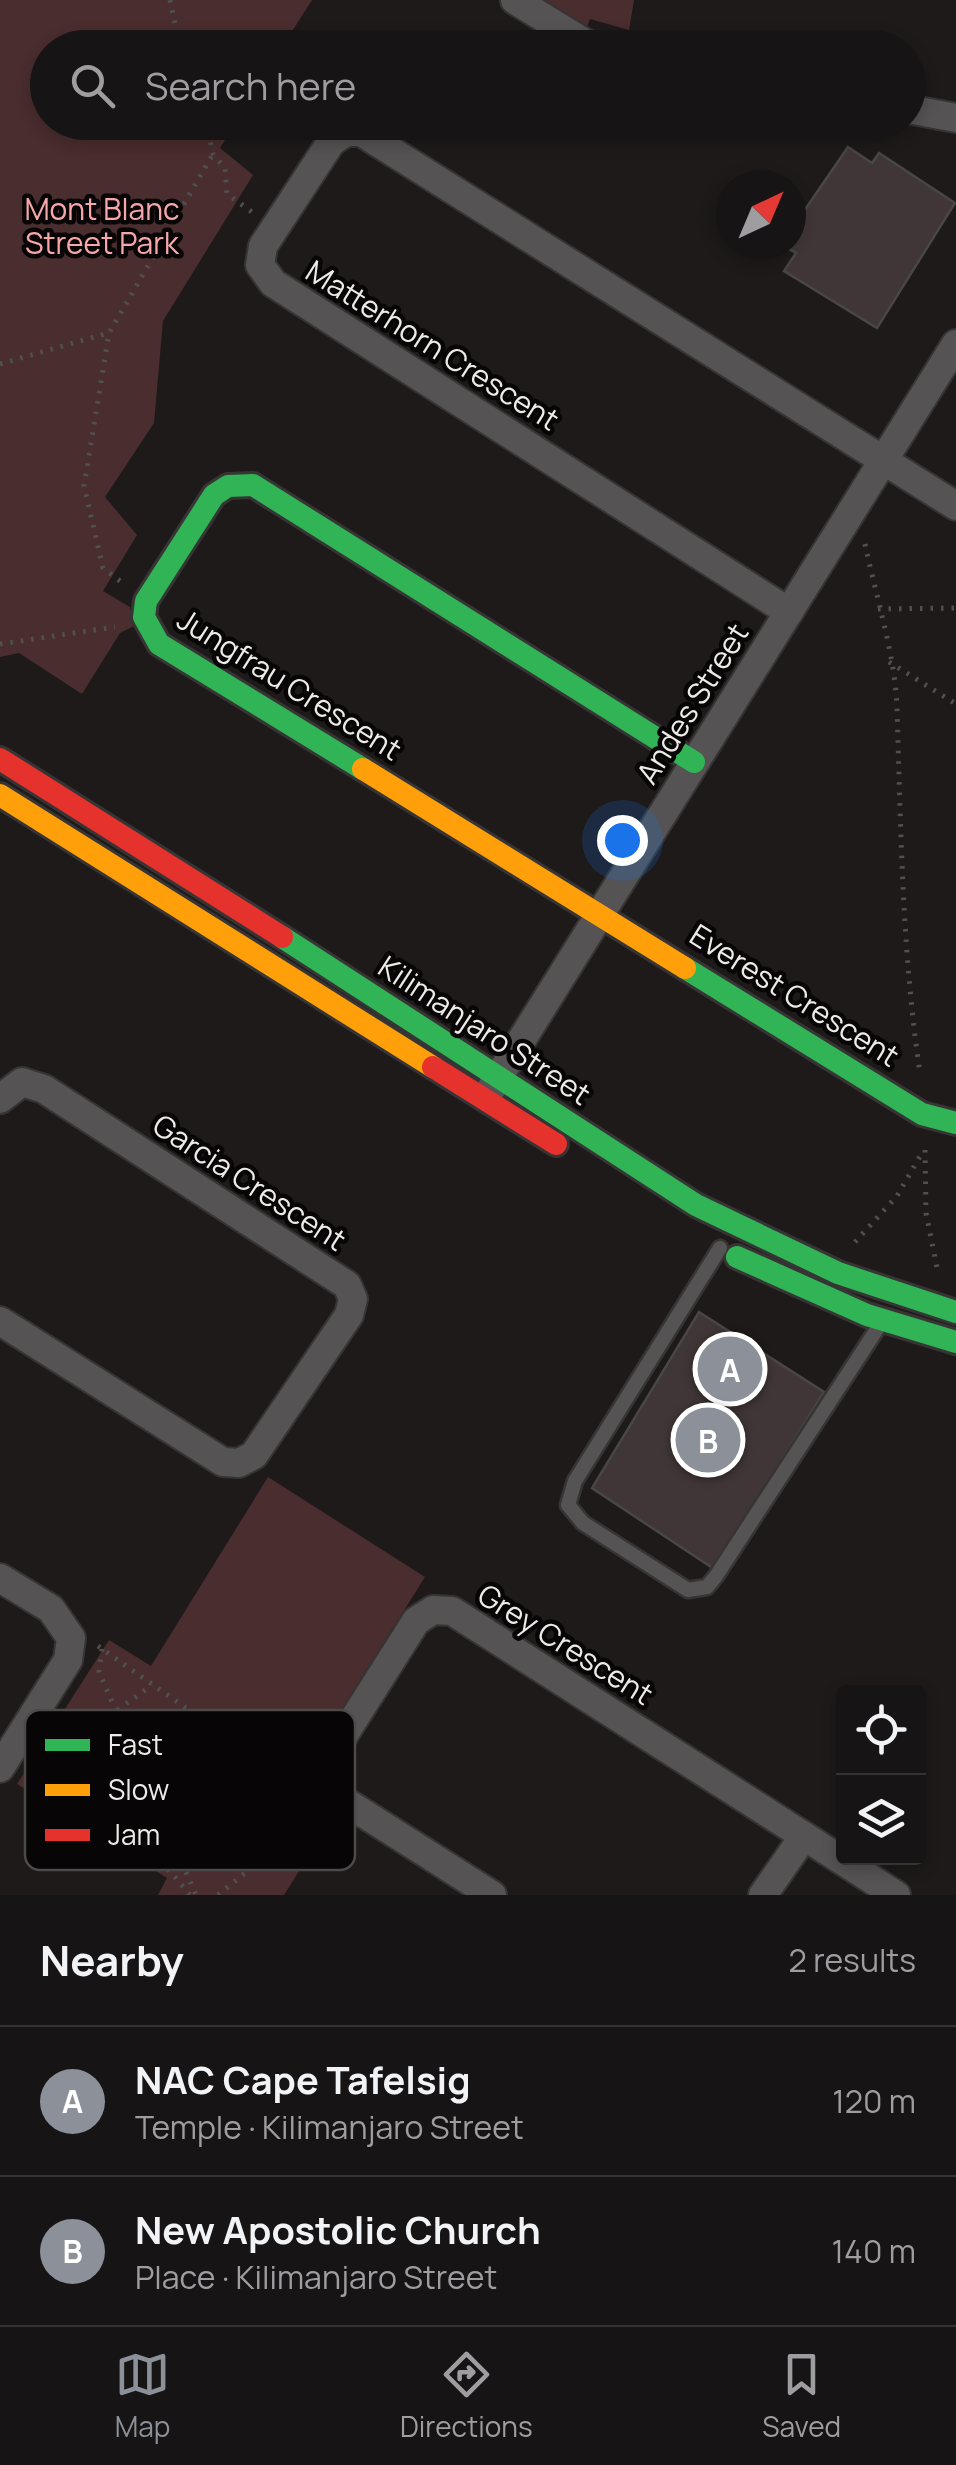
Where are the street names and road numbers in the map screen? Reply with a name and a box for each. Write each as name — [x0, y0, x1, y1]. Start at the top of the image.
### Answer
street label: Matterhorn Crescent — [299, 250, 567, 439]
street label: Jungfrau Crescent — [170, 598, 410, 769]
street label: Andes Street — [626, 615, 757, 791]
street label: Everest Crescent — [682, 914, 907, 1076]
street label: Kilimanjaro Street — [371, 946, 599, 1114]
street label: Garcia Crescent — [145, 1104, 354, 1260]
street label: Grey Crescent — [471, 1574, 661, 1714]

